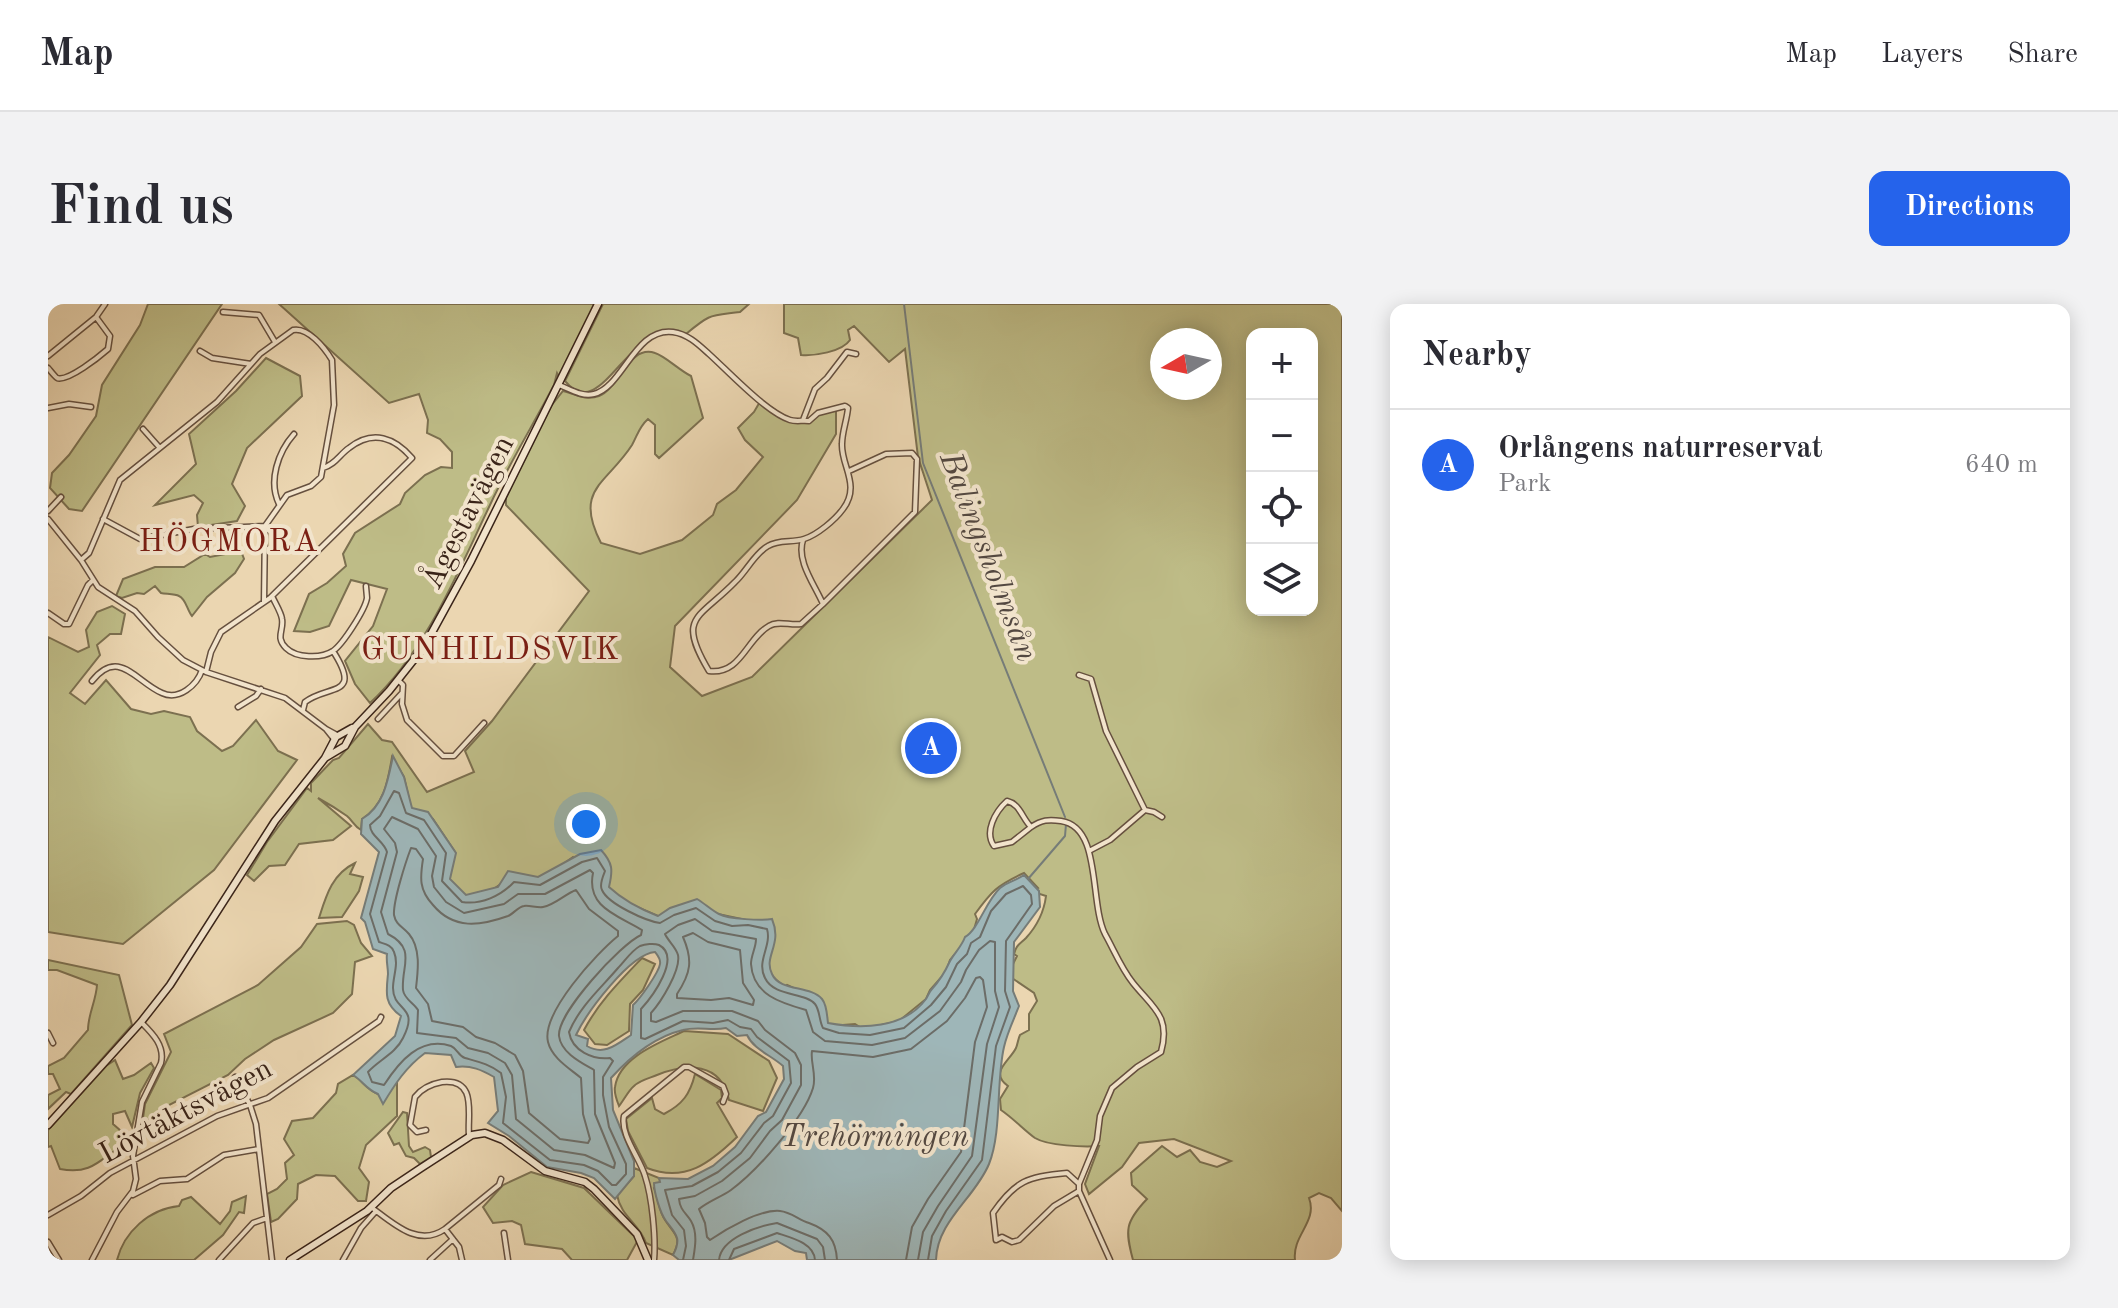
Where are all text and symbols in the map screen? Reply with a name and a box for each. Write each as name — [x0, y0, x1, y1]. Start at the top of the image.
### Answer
text: Map — [40, 36, 114, 74]
text: Map — [1785, 41, 1837, 69]
text: Layers — [1881, 41, 1963, 69]
text: Share — [2007, 41, 2078, 69]
button: Directions — [1869, 171, 2070, 246]
text: Find us — [48, 180, 234, 236]
north arrow — [1150, 328, 1222, 400]
map controls — [1246, 328, 1318, 616]
button: + — [1246, 328, 1318, 400]
text: Nearby — [1422, 339, 1532, 373]
button: − — [1246, 400, 1318, 472]
street label: Ågestavägen — [413, 429, 520, 594]
text: Orlångens naturreservat — [1498, 434, 1823, 464]
water label: Balingsholmsån — [932, 447, 1042, 666]
text: A — [1438, 452, 1458, 478]
text: 640 m — [1965, 452, 2038, 478]
text: Park — [1498, 471, 1552, 497]
button: locate — [1246, 472, 1318, 544]
district label: HÖGMORA — [138, 522, 320, 559]
button: layers — [1246, 544, 1318, 616]
district label: GUNHILDSVIK — [361, 635, 621, 667]
pin: A — [905, 718, 957, 778]
your location — [566, 804, 606, 844]
street label: Lövtäktsvägen — [95, 1054, 277, 1170]
water label: Trehörningen — [781, 1122, 969, 1154]

